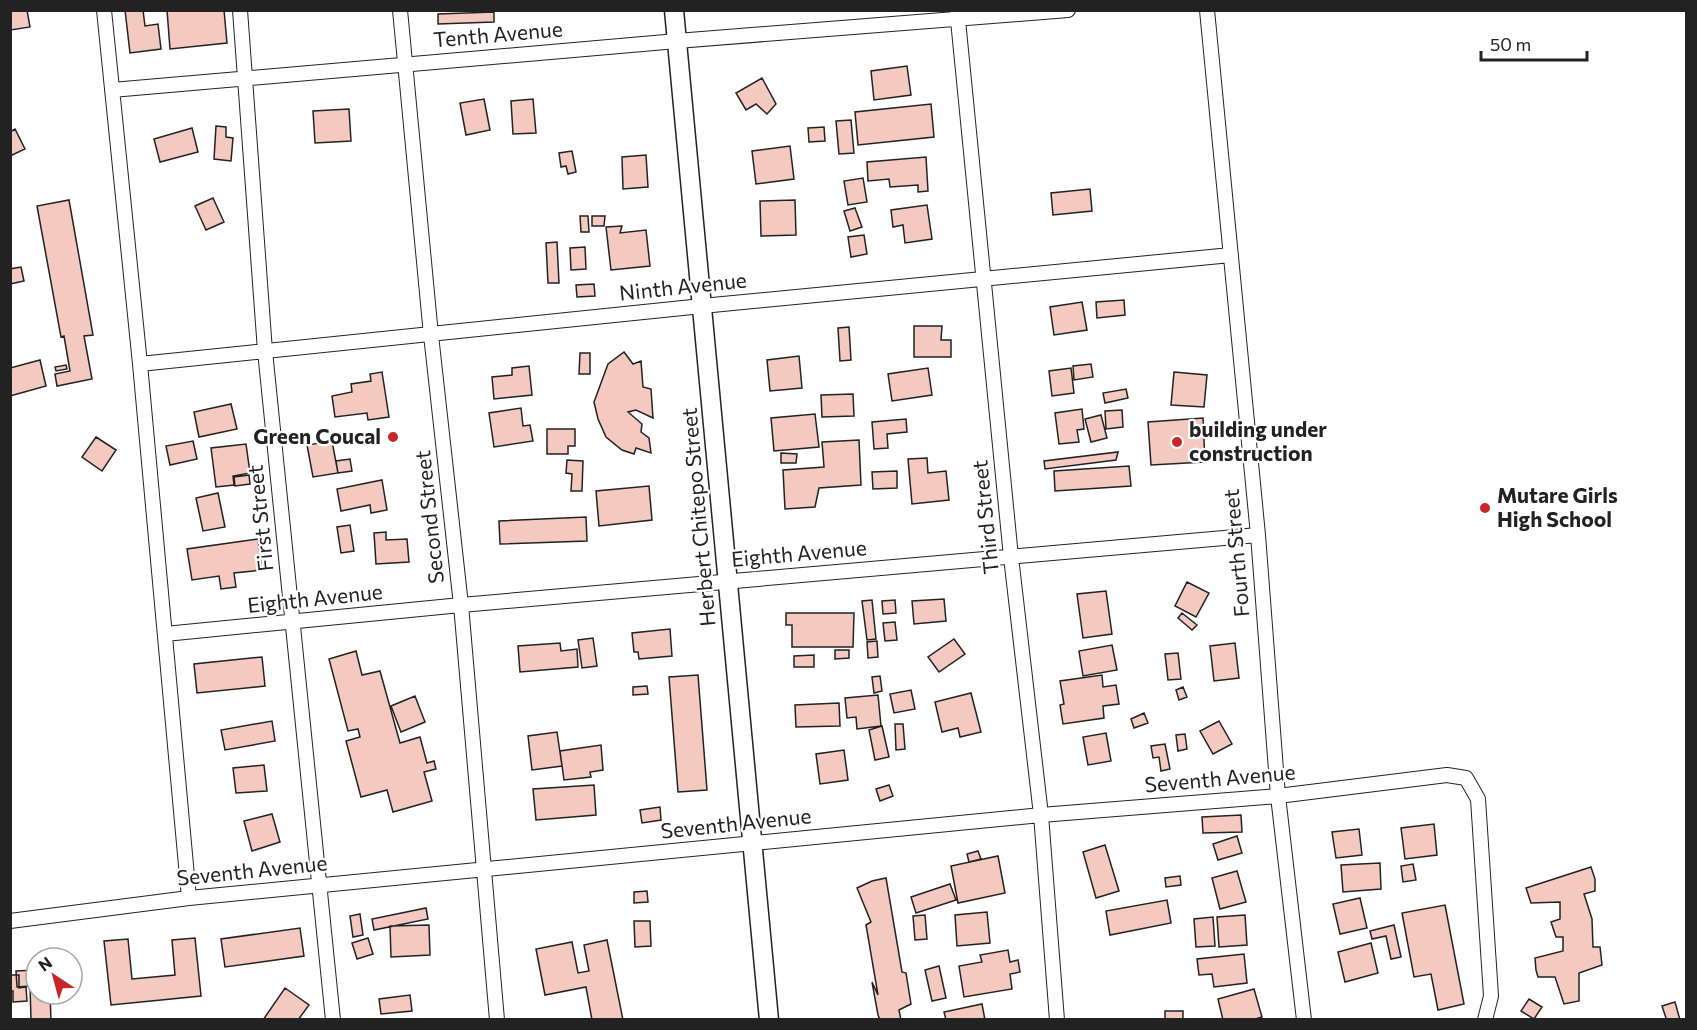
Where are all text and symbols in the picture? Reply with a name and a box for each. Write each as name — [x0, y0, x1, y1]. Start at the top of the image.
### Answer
street label: Tenth Avenue — [432, 15, 564, 52]
scale bar — [1481, 24, 1588, 62]
text: 50 m — [1490, 33, 1531, 55]
street label: Ninth Avenue — [618, 266, 748, 305]
street label: Herbert Chitepo Street — [675, 407, 720, 628]
place label: building under construction — [1189, 416, 1327, 465]
place label: Green Coucal — [253, 423, 381, 448]
marker: Green Coucal — [386, 430, 400, 444]
marker: building under construction — [1170, 435, 1184, 449]
street label: Second Street — [409, 449, 448, 585]
street label: Third Street — [966, 459, 1003, 575]
street label: First Street — [241, 464, 278, 573]
place label: Mutare Girls High School — [1497, 482, 1618, 531]
street label: Fourth Street — [1217, 488, 1254, 618]
marker: Mutare Girls High School — [1478, 501, 1492, 515]
street label: Eighth Avenue — [730, 534, 868, 571]
street label: Eighth Avenue — [246, 578, 384, 617]
street label: Seventh Avenue — [1143, 758, 1296, 797]
street label: Seventh Avenue — [659, 802, 812, 843]
street label: Seventh Avenue — [175, 849, 328, 890]
north arrow — [24, 946, 84, 1006]
text: N — [34, 952, 55, 975]

